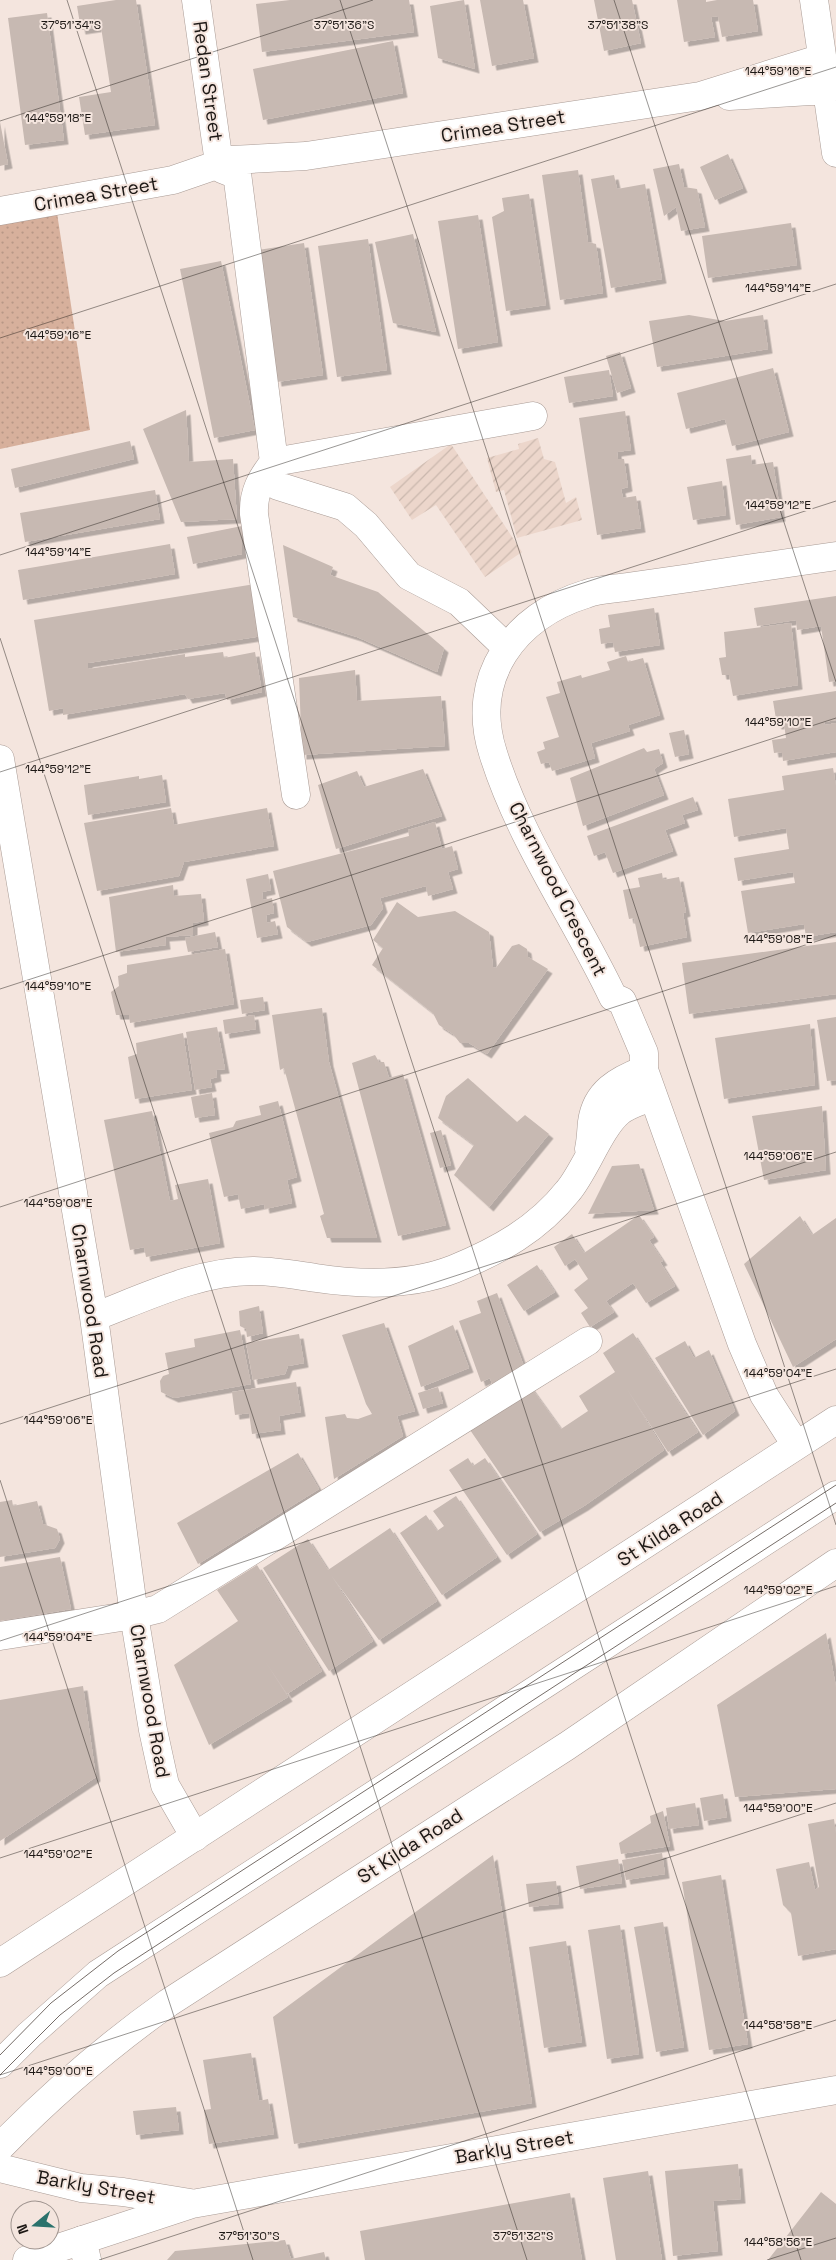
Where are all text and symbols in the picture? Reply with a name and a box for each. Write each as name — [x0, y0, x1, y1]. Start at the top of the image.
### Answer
text: 37°51'34"S — [41, 17, 101, 33]
text: 37°51'36"S — [314, 17, 374, 33]
text: 37°51'38"S — [588, 17, 648, 33]
street label: Redan Street — [187, 19, 229, 143]
text: 144°59'16"E — [745, 63, 811, 79]
street label: Crimea Street — [439, 104, 567, 148]
text: 144°59'18"E — [25, 110, 91, 126]
street label: Crimea Street — [32, 171, 160, 217]
text: 144°59'14"E — [745, 280, 811, 296]
text: 144°59'16"E — [25, 327, 91, 343]
text: 144°59'12"E — [745, 497, 811, 513]
text: 144°59'14"E — [25, 544, 91, 560]
text: 144°59'10"E — [745, 714, 812, 730]
text: 144°59'12"E — [25, 761, 91, 777]
street label: Charnwood Crescent — [503, 798, 613, 980]
text: 144°59'08"E — [743, 931, 813, 947]
text: 144°59'10"E — [25, 978, 92, 994]
text: 144°59'06"E — [743, 1148, 813, 1164]
text: 144°59'08"E — [23, 1195, 93, 1211]
street label: Charnwood Road — [65, 1222, 115, 1380]
text: 144°59'04"E — [744, 1365, 813, 1381]
text: 144°59'06"E — [23, 1412, 93, 1428]
street label: St Kilda Road — [613, 1486, 727, 1572]
text: 144°59'02"E — [744, 1582, 813, 1598]
street label: Charnwood Road — [124, 1622, 176, 1780]
text: 144°59'04"E — [24, 1629, 93, 1645]
text: 144°59'00"E — [743, 1800, 813, 1816]
street label: St Kilda Road — [353, 1803, 467, 1889]
text: 144°59'02"E — [24, 1846, 93, 1862]
text: 144°58'58"E — [744, 2017, 813, 2033]
text: 144°59'00"E — [23, 2063, 93, 2079]
street label: Barkly Street — [453, 2124, 575, 2170]
street label: Barkly Street — [35, 2164, 157, 2210]
north arrow — [10, 2200, 60, 2250]
text: N — [13, 2222, 33, 2236]
text: 37°51'30"S — [218, 2228, 280, 2244]
text: 37°51'32"S — [493, 2228, 553, 2244]
text: 144°58'56"E — [744, 2234, 813, 2250]

